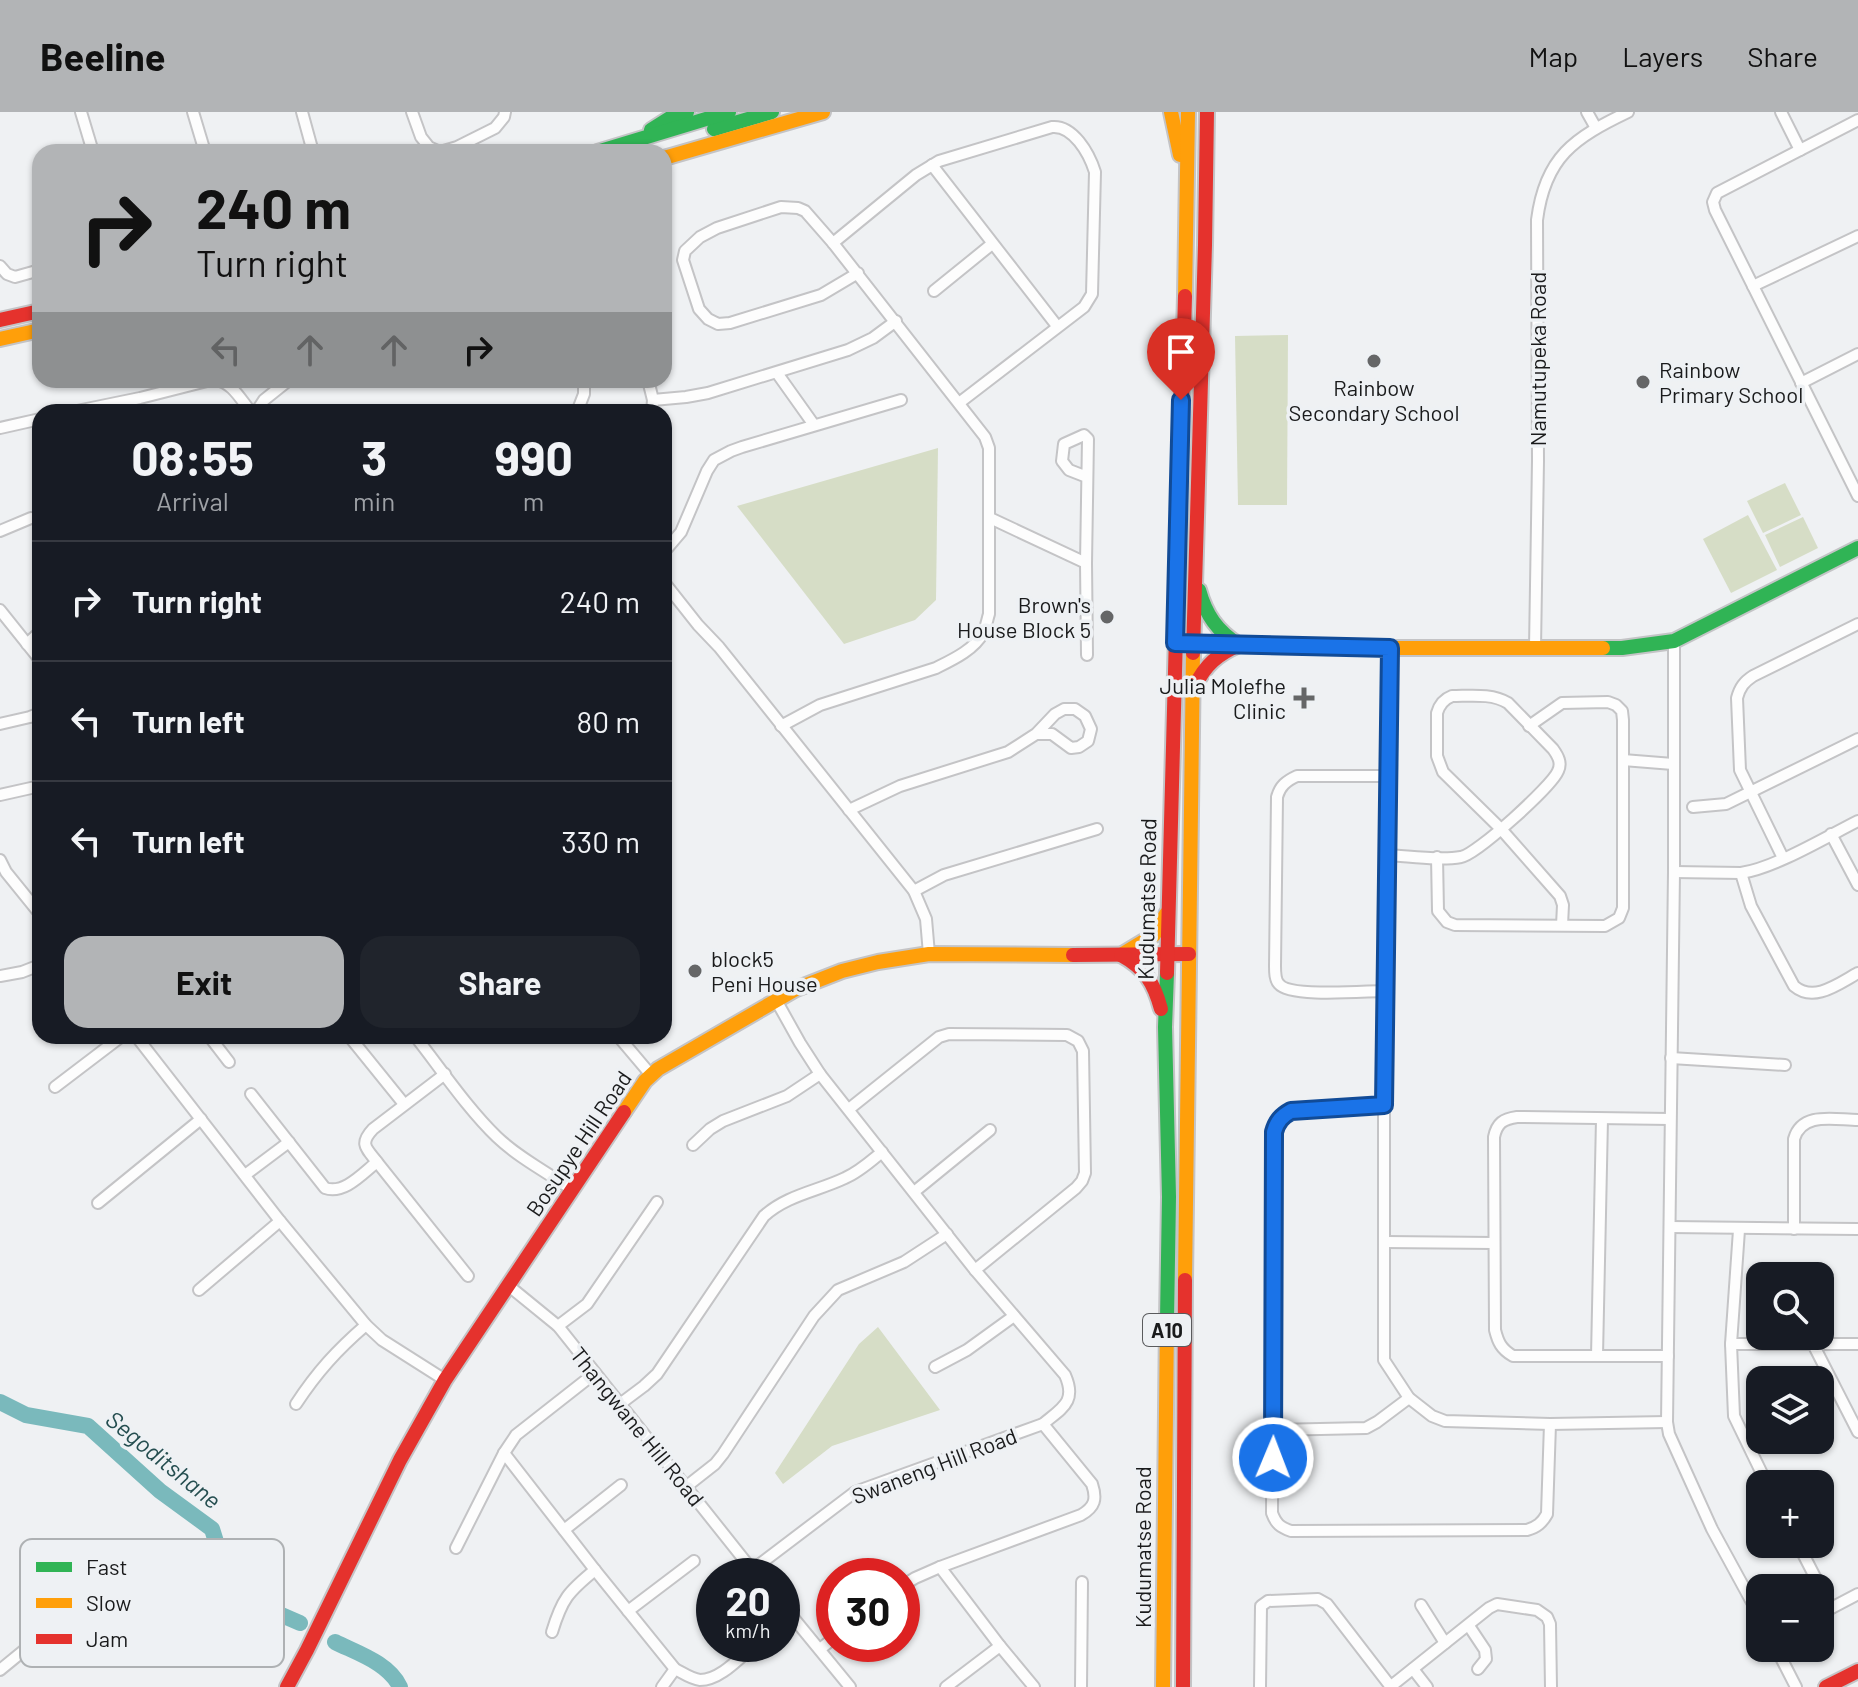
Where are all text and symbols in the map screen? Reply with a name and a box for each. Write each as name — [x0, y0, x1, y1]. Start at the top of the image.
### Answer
text: Beeline — [40, 33, 165, 79]
text: Map — [1528, 39, 1578, 73]
text: Layers — [1622, 39, 1703, 73]
text: Share — [1747, 39, 1818, 73]
text: 240 m — [196, 173, 351, 240]
icon: right — [64, 176, 168, 280]
text: Turn right — [196, 241, 348, 284]
street label: Namutupeka Road — [1524, 272, 1550, 446]
pin — [1147, 318, 1215, 400]
icon: left — [204, 328, 248, 372]
icon: ahead — [288, 328, 332, 372]
icon: ahead — [372, 328, 416, 372]
icon: right — [456, 328, 500, 372]
icon: arrive — [1159, 330, 1203, 374]
marker: Rainbow Secondary School — [1365, 352, 1383, 370]
place label: Rainbow Primary School — [1659, 356, 1803, 407]
marker: Rainbow Primary School — [1634, 373, 1652, 391]
place label: Rainbow Secondary School — [1288, 374, 1460, 425]
text: 08:55 — [131, 428, 254, 486]
text: 3 — [361, 428, 387, 486]
text: 990 — [494, 428, 573, 486]
text: Arrival — [156, 485, 229, 516]
text: min — [353, 485, 395, 516]
text: m — [523, 485, 544, 516]
icon: right — [64, 579, 108, 623]
text: Turn right — [132, 583, 262, 619]
text: 240 m — [560, 583, 640, 619]
place label: Brown's House Block 5 — [957, 591, 1091, 642]
marker: Brown's House Block 5 — [1098, 608, 1116, 626]
place label: Julia Molefhe Clinic — [1160, 672, 1286, 723]
marker: Julia Molefhe Clinic — [1293, 687, 1315, 709]
icon: left — [64, 699, 108, 743]
text: Turn left — [132, 703, 245, 739]
text: 80 m — [577, 703, 640, 739]
street label: Kudumatse Road — [1132, 818, 1160, 980]
icon: left — [64, 819, 108, 863]
text: Turn left — [132, 823, 245, 859]
text: 330 m — [561, 823, 640, 859]
button: Exit — [64, 936, 344, 1028]
button: Share — [360, 936, 640, 1028]
place label: block5 Peni House — [711, 945, 818, 996]
marker: block5 Peni House — [686, 962, 704, 980]
street label: Bosupye Hill Road — [520, 1066, 636, 1220]
map controls — [1746, 1262, 1834, 1662]
button: search — [1746, 1262, 1834, 1350]
road number: A10 — [1143, 1314, 1191, 1346]
street label: Thangwane Hill Road — [566, 1341, 710, 1511]
button: layers — [1746, 1366, 1834, 1454]
water label: Segoditshane — [101, 1404, 227, 1514]
position arrow — [1231, 1416, 1315, 1500]
street label: Swaneng Hill Road — [848, 1422, 1020, 1508]
street label: Kudumatse Road — [1129, 1466, 1155, 1628]
button: + — [1746, 1470, 1834, 1558]
legend — [20, 1539, 284, 1667]
text: Fast — [86, 1553, 128, 1579]
speed limit sign: 30 — [816, 1558, 920, 1662]
button: − — [1746, 1574, 1834, 1662]
text: 20 — [725, 1576, 771, 1624]
text: Slow — [86, 1589, 131, 1615]
text: km/h — [725, 1618, 771, 1642]
text: Jam — [86, 1625, 128, 1651]

